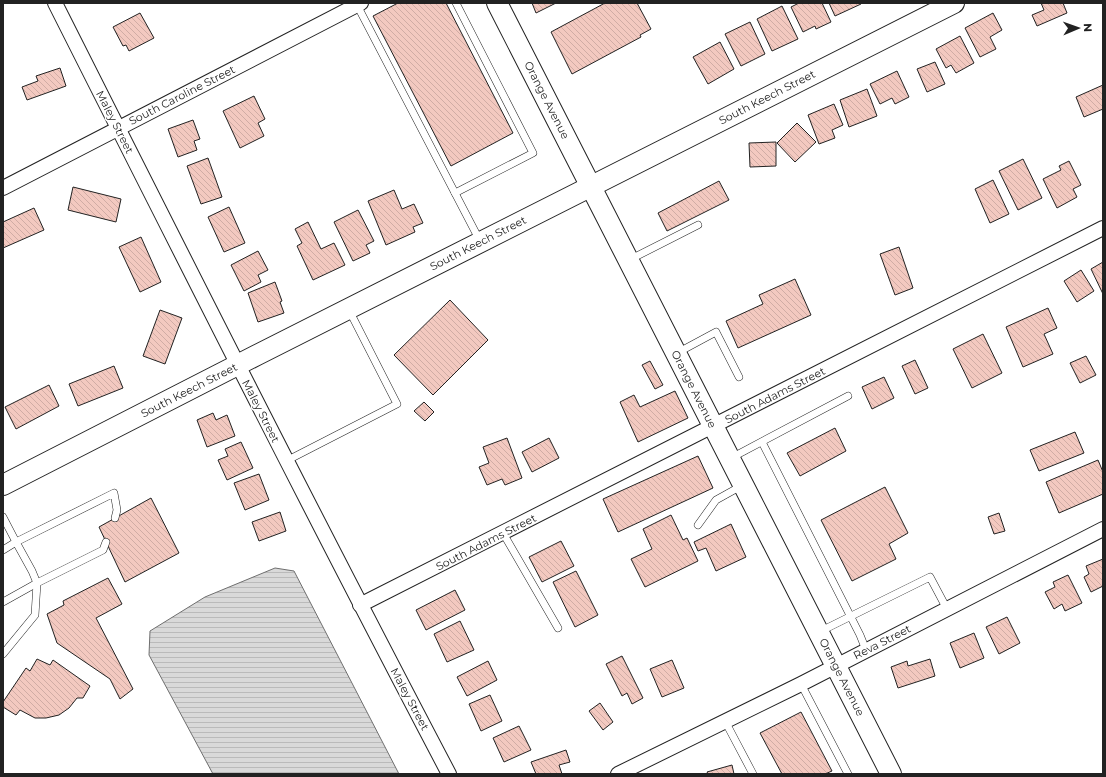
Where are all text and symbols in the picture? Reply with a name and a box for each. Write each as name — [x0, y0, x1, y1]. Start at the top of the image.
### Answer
north arrow — [1058, 8, 1098, 48]
text: N — [1081, 23, 1095, 32]
street label: Orange Avenue — [521, 59, 573, 142]
street label: South Caroline Street — [127, 62, 238, 128]
street label: South Keech Street — [716, 66, 818, 127]
street label: Maley Street — [93, 88, 137, 156]
street label: South Keech Street — [427, 212, 529, 273]
street label: Orange Avenue — [668, 348, 720, 431]
street label: South Keech Street — [138, 359, 240, 420]
street label: South Adams Street — [722, 363, 828, 426]
street label: Maley Street — [239, 377, 283, 445]
street label: South Adams Street — [433, 510, 539, 573]
street label: Reva Street — [851, 621, 914, 663]
street label: Orange Avenue — [816, 636, 868, 719]
street label: Maley Street — [388, 665, 433, 733]

